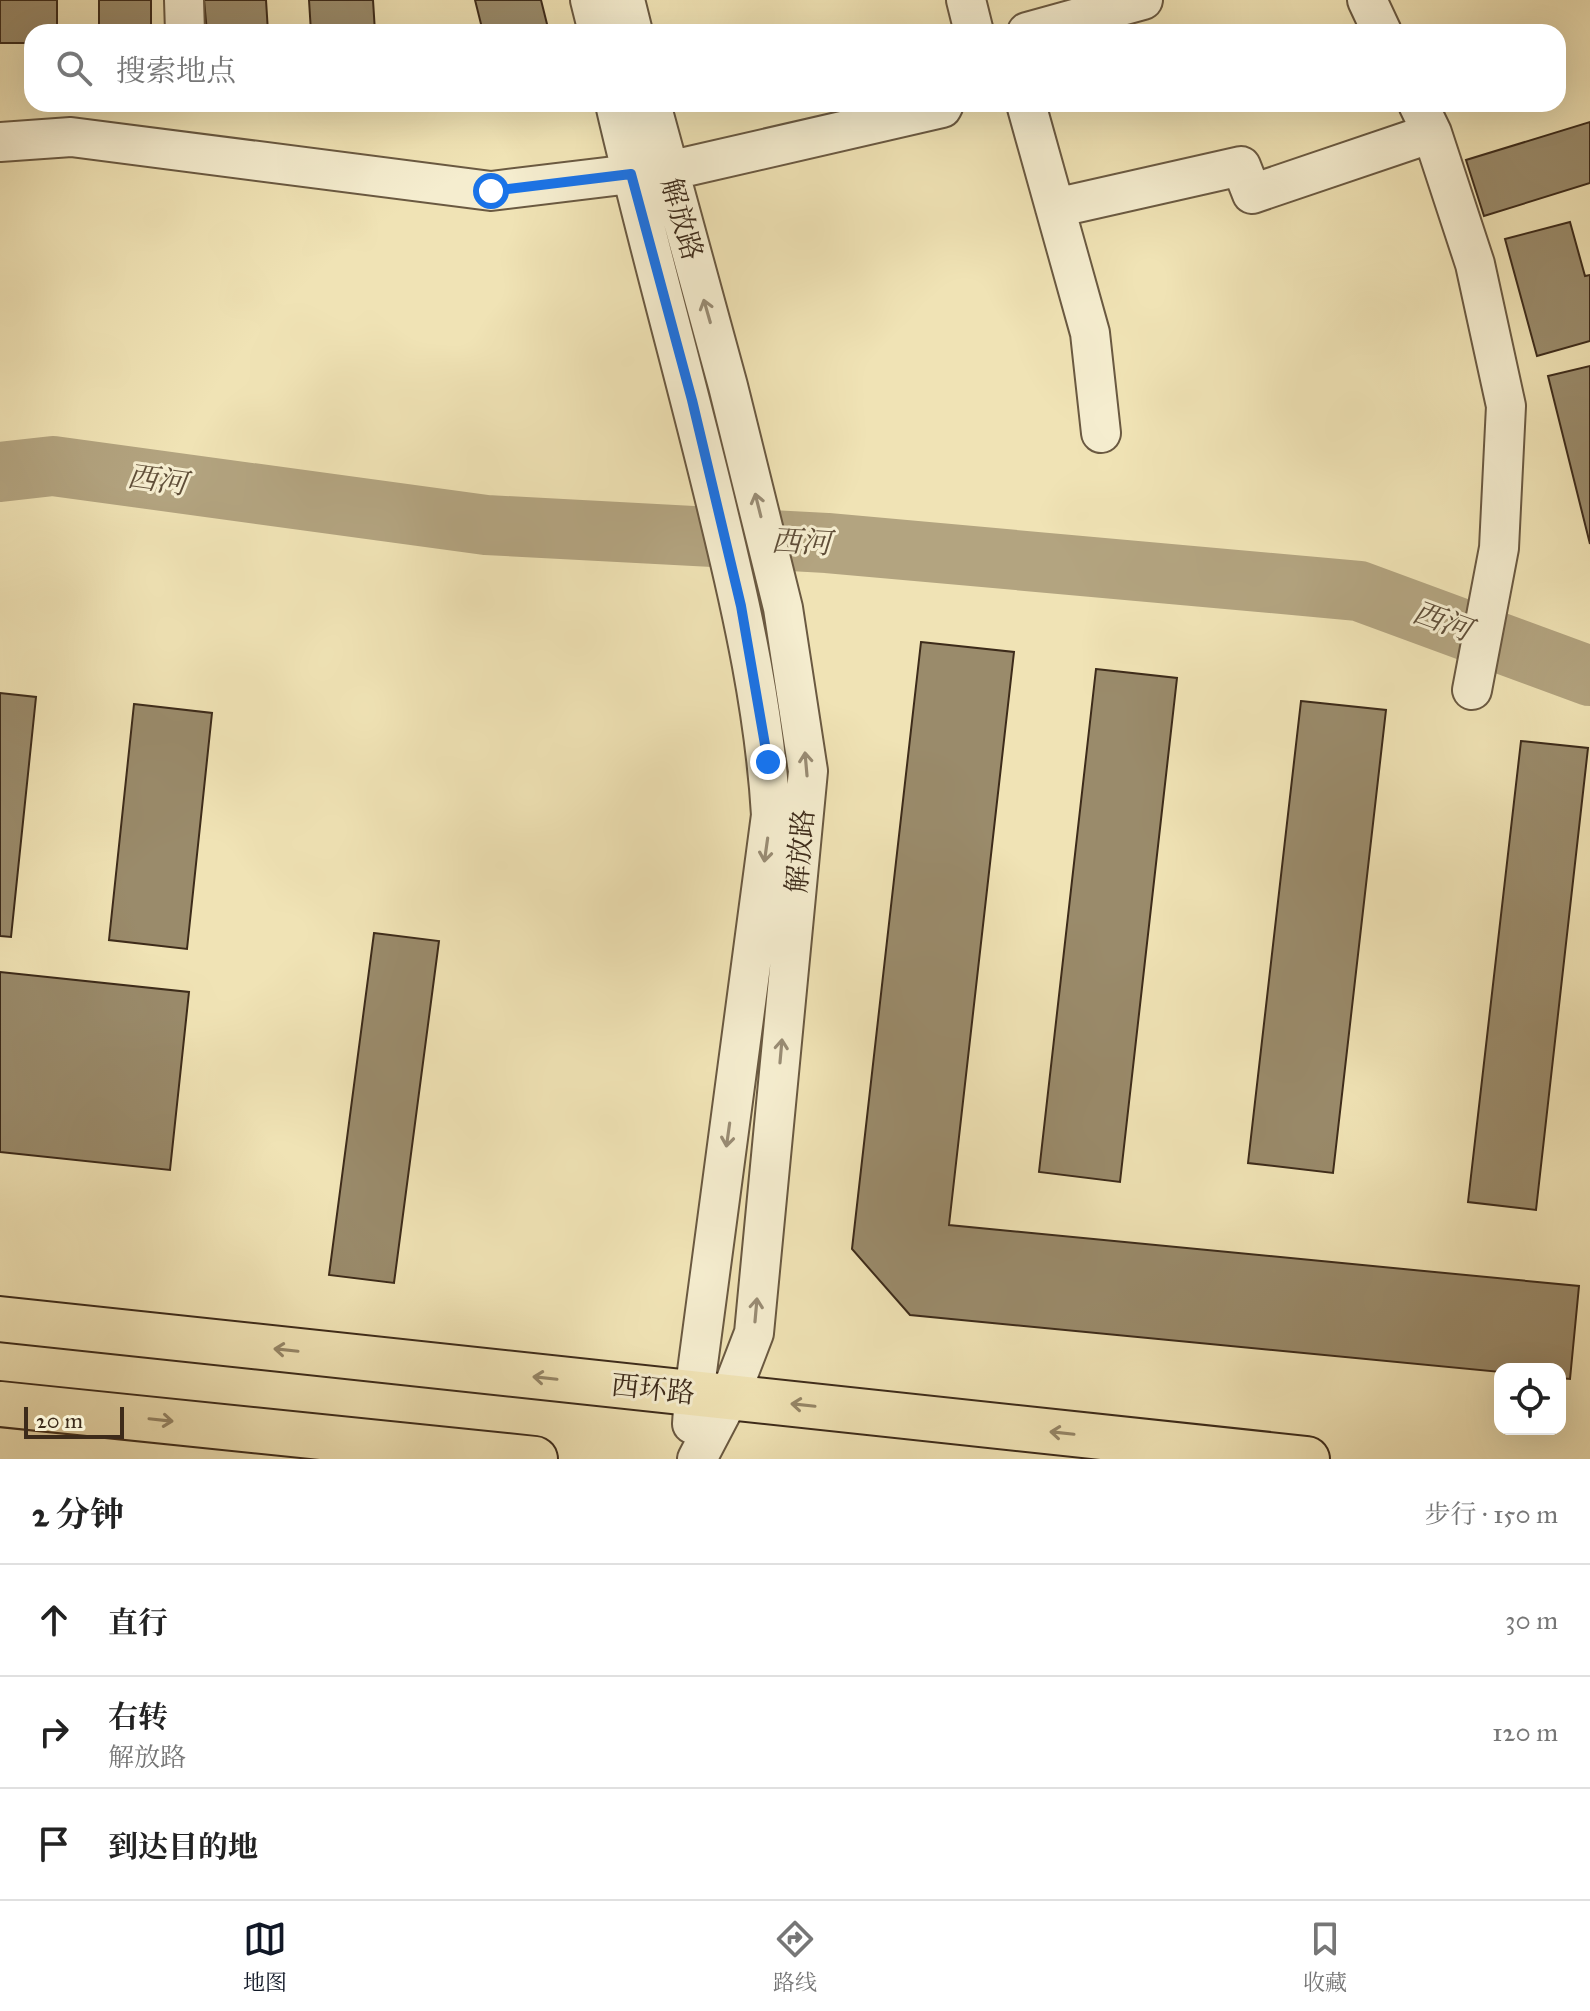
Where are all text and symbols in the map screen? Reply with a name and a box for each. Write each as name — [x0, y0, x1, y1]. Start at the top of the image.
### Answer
search box — [24, 24, 1566, 112]
icon: search — [52, 46, 96, 90]
text: 搜索地点 — [116, 53, 236, 89]
route start — [473, 173, 509, 209]
street label: 解放路 — [654, 174, 710, 264]
one-way arrow — [699, 298, 714, 324]
water label: 西河 — [125, 458, 194, 503]
one-way arrow — [749, 493, 764, 519]
water label: 西河 — [770, 522, 837, 562]
water label: 西河 — [1408, 594, 1481, 650]
route end — [750, 744, 786, 780]
one-way arrow — [798, 751, 813, 778]
street label: 解放路 — [779, 808, 821, 894]
one-way arrow — [759, 836, 774, 862]
one-way arrow — [774, 1038, 789, 1065]
one-way arrow — [720, 1122, 735, 1147]
one-way arrow — [749, 1297, 764, 1324]
one-way arrow — [273, 1342, 300, 1357]
map controls — [1494, 1363, 1566, 1435]
button: locate — [1494, 1363, 1566, 1435]
street label: 西环路 — [609, 1367, 697, 1411]
one-way arrow — [532, 1370, 559, 1385]
one-way arrow — [790, 1398, 817, 1413]
scale bar — [24, 1403, 124, 1439]
text: 20 m — [36, 1407, 83, 1434]
one-way arrow — [147, 1413, 174, 1428]
one-way arrow — [1049, 1425, 1076, 1440]
text: 2 分钟 — [32, 1494, 124, 1535]
text: 步行 · 150 m — [1424, 1498, 1558, 1530]
icon: ahead — [32, 1598, 76, 1642]
text: 30 m — [1505, 1604, 1558, 1636]
text: 直行 — [108, 1605, 168, 1641]
text: 右转 — [108, 1699, 168, 1735]
icon: right — [32, 1710, 76, 1754]
text: 120 m — [1492, 1716, 1558, 1748]
text: 解放路 — [108, 1741, 186, 1773]
icon: arrive — [32, 1822, 76, 1866]
text: 到达目的地 — [108, 1829, 258, 1865]
tab: 地图 — [243, 1917, 287, 1996]
tab: 路线 — [773, 1917, 817, 1996]
tab: 收藏 — [1303, 1917, 1347, 1996]

